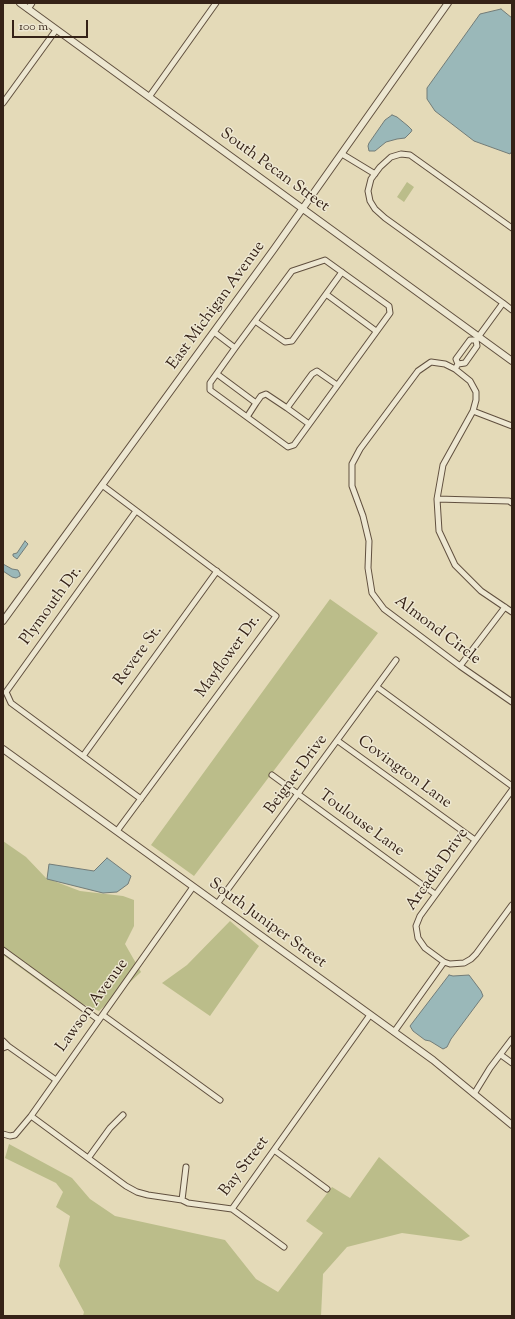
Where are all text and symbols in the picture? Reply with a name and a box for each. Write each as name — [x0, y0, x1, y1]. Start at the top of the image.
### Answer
scale bar — [14, 12, 90, 38]
text: 100 m — [19, 18, 48, 36]
street label: South Pecan Street — [216, 125, 332, 217]
street label: East Michigan Avenue — [164, 238, 270, 374]
street label: Plymouth Dr. — [17, 563, 87, 649]
street label: Almond Circle — [390, 592, 484, 670]
street label: Mayflower Dr. — [193, 612, 265, 702]
street label: Revere St. — [111, 622, 167, 690]
street label: Beignet Drive — [262, 731, 332, 819]
street label: Covington Lane — [353, 732, 455, 814]
street label: Toulouse Lane — [314, 787, 408, 861]
street label: Arcadia Drive — [403, 825, 473, 915]
street label: South Juniper Street — [204, 875, 330, 973]
street label: Lawson Avenue — [53, 956, 133, 1056]
street label: Bay Street — [216, 1133, 274, 1201]

